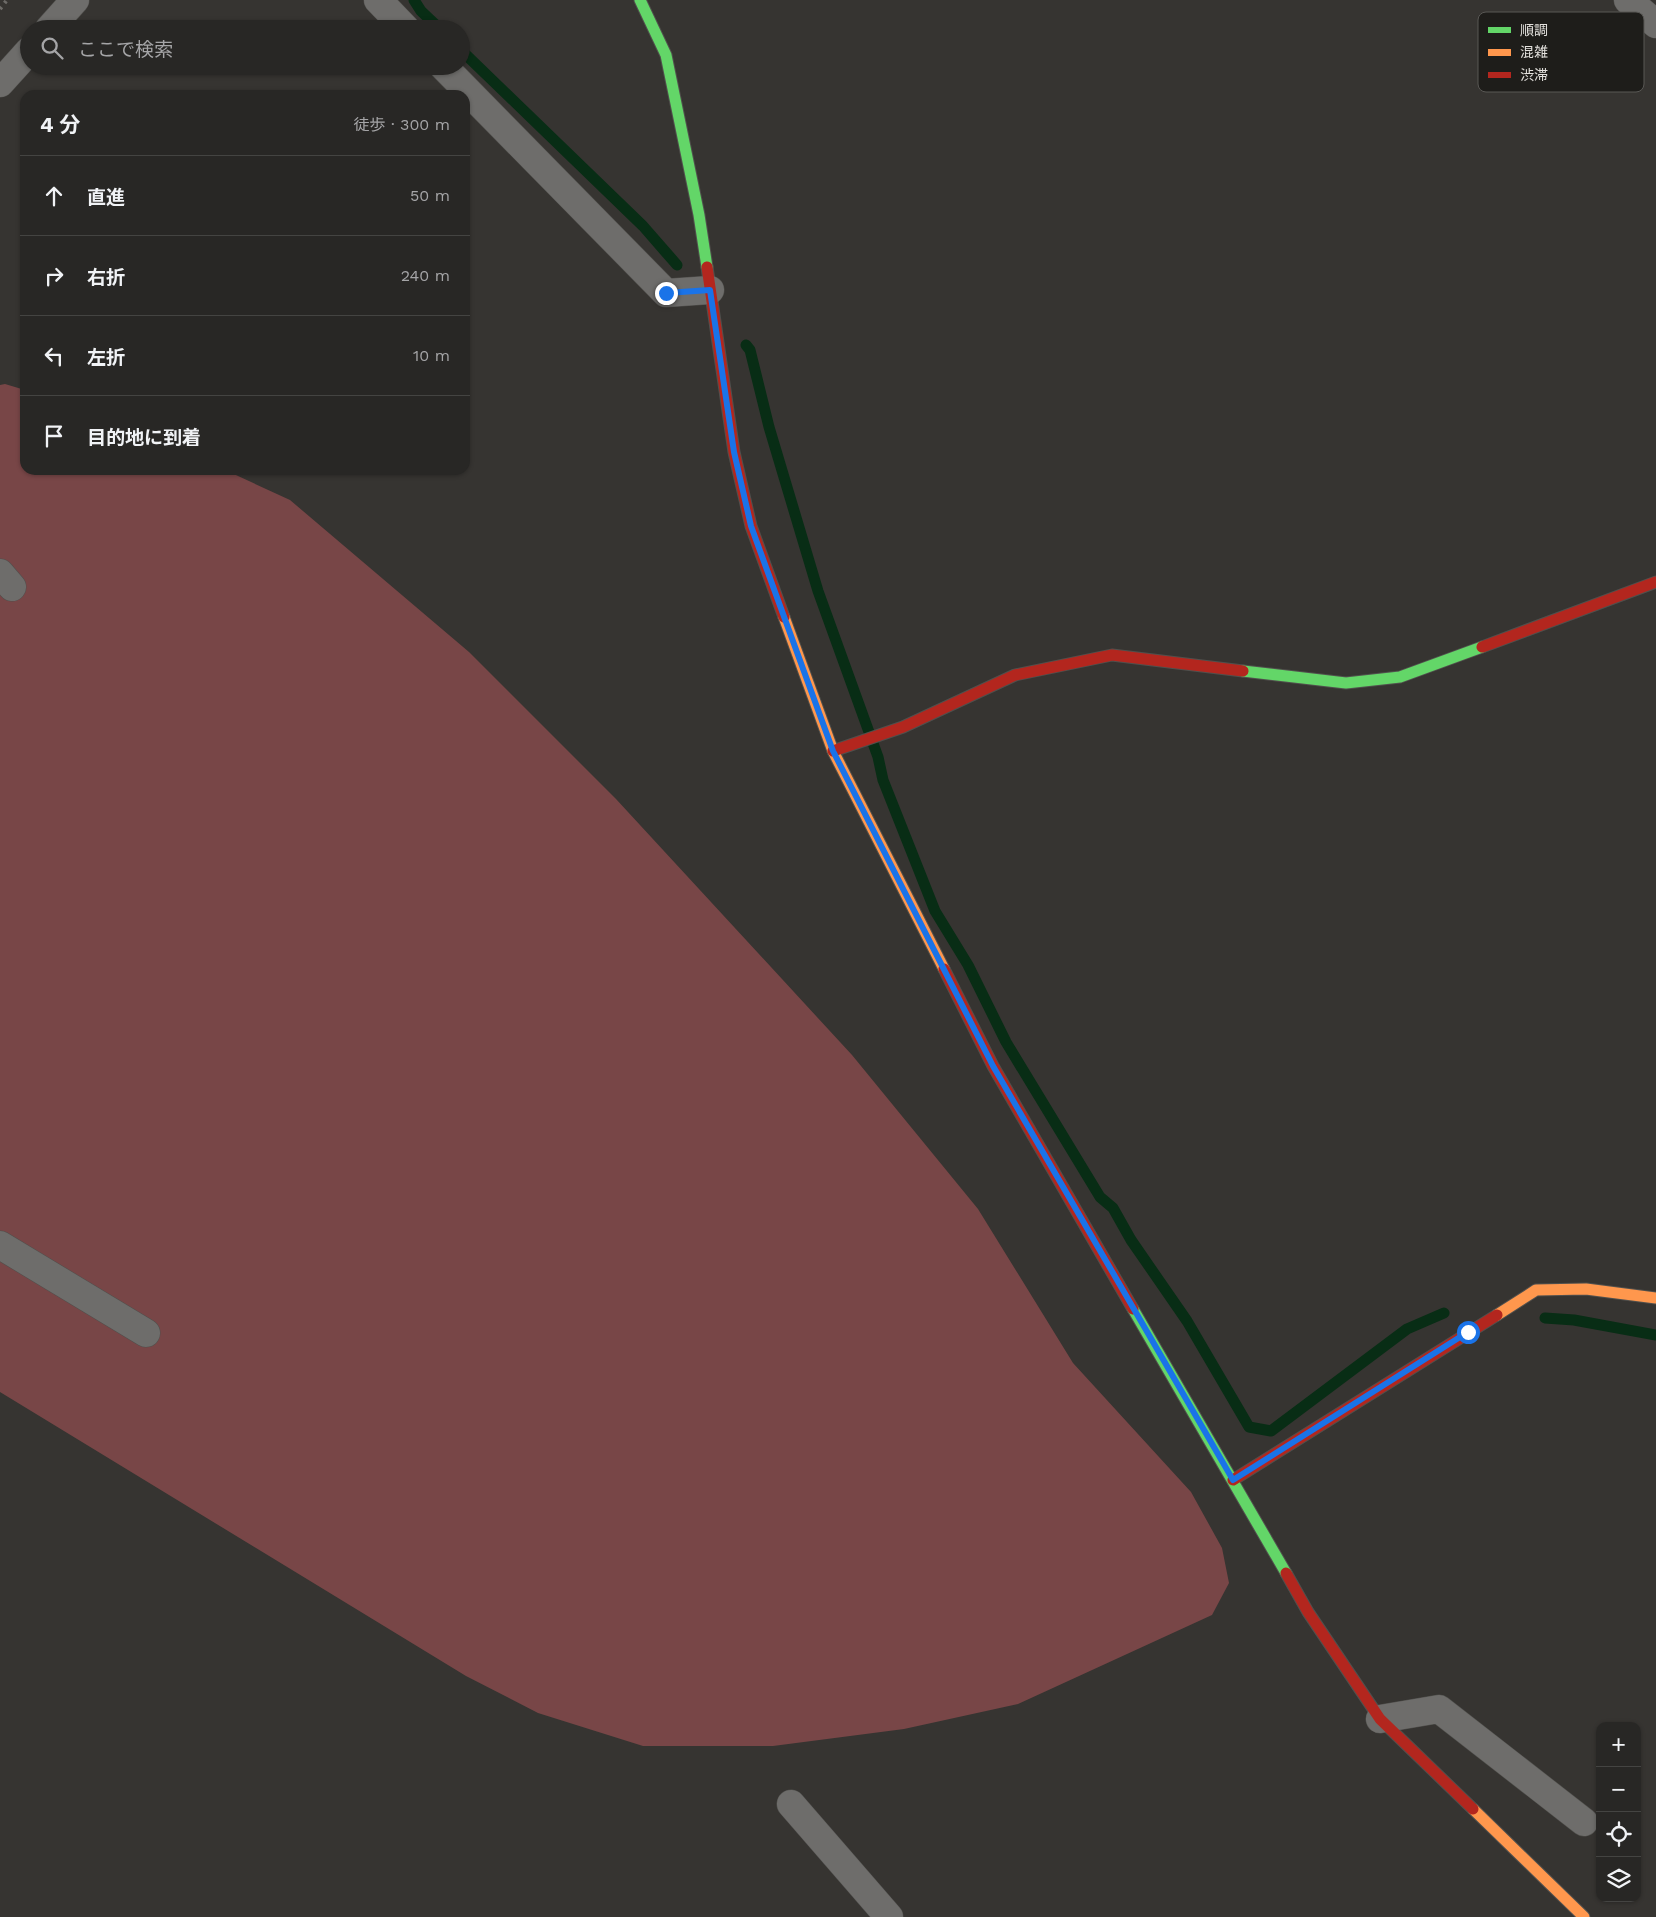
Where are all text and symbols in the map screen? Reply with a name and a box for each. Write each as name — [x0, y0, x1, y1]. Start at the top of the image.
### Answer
legend — [1478, 12, 1644, 92]
search box — [20, 20, 470, 75]
text: 順調 — [1520, 22, 1548, 38]
icon: search — [38, 34, 66, 62]
text: ここで検索 — [78, 38, 173, 61]
text: 混雑 — [1520, 44, 1548, 60]
text: 渋滞 — [1520, 67, 1548, 83]
text: 4 分 — [40, 112, 81, 137]
text: 徒歩 · 300 m — [354, 115, 450, 134]
icon: ahead — [40, 182, 68, 210]
text: 直進 — [87, 186, 125, 209]
text: 50 m — [410, 186, 450, 205]
icon: right — [40, 262, 68, 290]
text: 右折 — [87, 266, 125, 289]
text: 240 m — [401, 266, 450, 285]
route end — [655, 282, 678, 305]
icon: left — [40, 342, 68, 370]
text: 左折 — [87, 346, 125, 369]
text: 10 m — [413, 346, 450, 365]
icon: arrive — [40, 422, 68, 450]
text: 目的地に到着 — [87, 426, 201, 449]
route start — [1457, 1321, 1480, 1344]
map controls — [1596, 1722, 1641, 1902]
button: + — [1596, 1722, 1641, 1767]
button: − — [1596, 1767, 1641, 1812]
button: locate — [1596, 1812, 1641, 1857]
button: layers — [1596, 1857, 1641, 1902]

